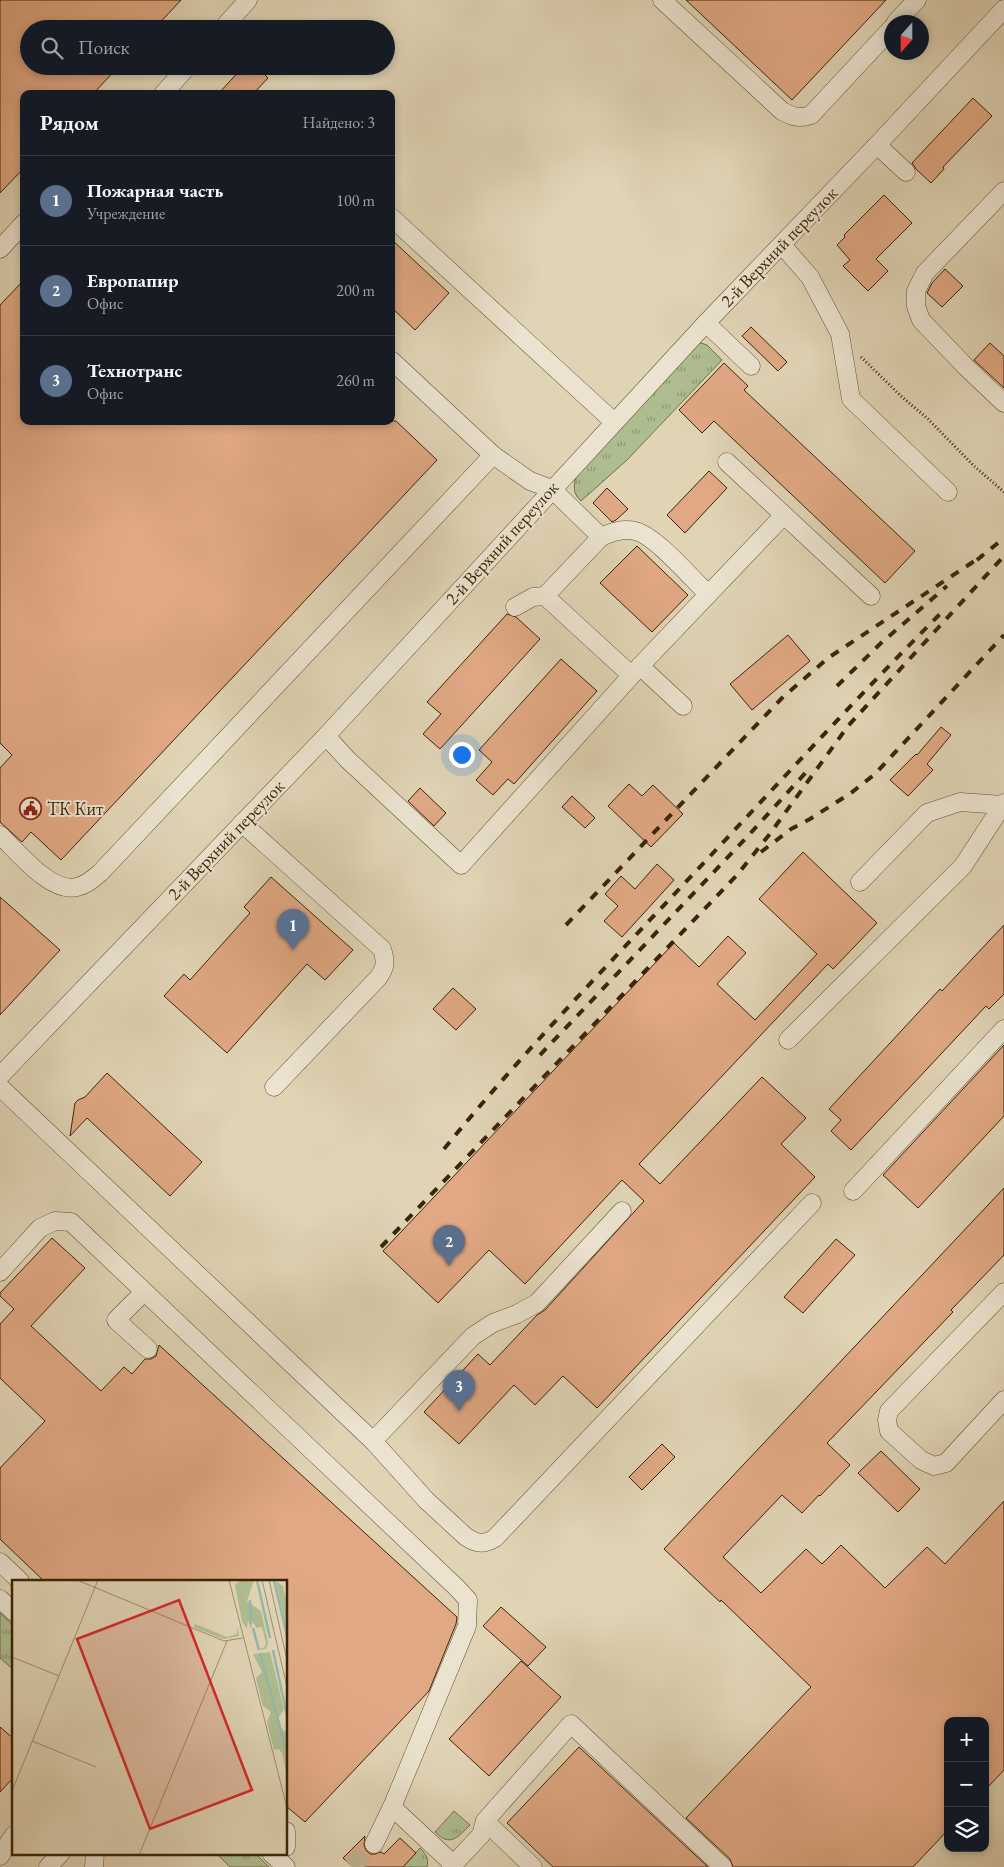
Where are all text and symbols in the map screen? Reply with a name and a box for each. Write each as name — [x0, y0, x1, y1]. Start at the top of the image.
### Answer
north arrow — [884, 15, 929, 60]
search box — [20, 20, 395, 75]
icon: search — [38, 34, 66, 62]
text: Поиск — [78, 35, 130, 60]
text: Рядом — [40, 109, 99, 136]
text: Найдено: 3 — [303, 112, 375, 133]
text: Пожарная часть — [87, 178, 223, 203]
street label: 2-й Верхний переулок — [715, 181, 842, 312]
text: 1 — [52, 190, 60, 211]
text: 100 m — [336, 190, 375, 211]
text: Учреждение — [87, 203, 165, 224]
text: Европапир — [87, 268, 179, 293]
text: 2 — [52, 280, 60, 301]
text: 200 m — [336, 280, 375, 301]
text: Офис — [87, 293, 124, 314]
text: Технотранс — [87, 358, 182, 383]
text: 3 — [52, 370, 60, 391]
text: 260 m — [336, 370, 375, 391]
text: Офис — [87, 383, 124, 404]
street label: 2-й Верхний переулок — [440, 476, 564, 609]
your location — [449, 742, 475, 768]
street label: 2-й Верхний переулок — [162, 774, 289, 905]
public building icon: ТК Кит — [19, 797, 43, 821]
place label: ТК Кит — [47, 797, 104, 820]
pin: 1 — [277, 909, 309, 950]
pin: 2 — [433, 1225, 465, 1266]
pin: 3 — [443, 1370, 475, 1411]
inset map — [12, 1580, 288, 1854]
map controls — [944, 1717, 989, 1852]
button: + — [944, 1717, 989, 1762]
button: − — [944, 1762, 989, 1807]
button: layers — [944, 1807, 989, 1852]

